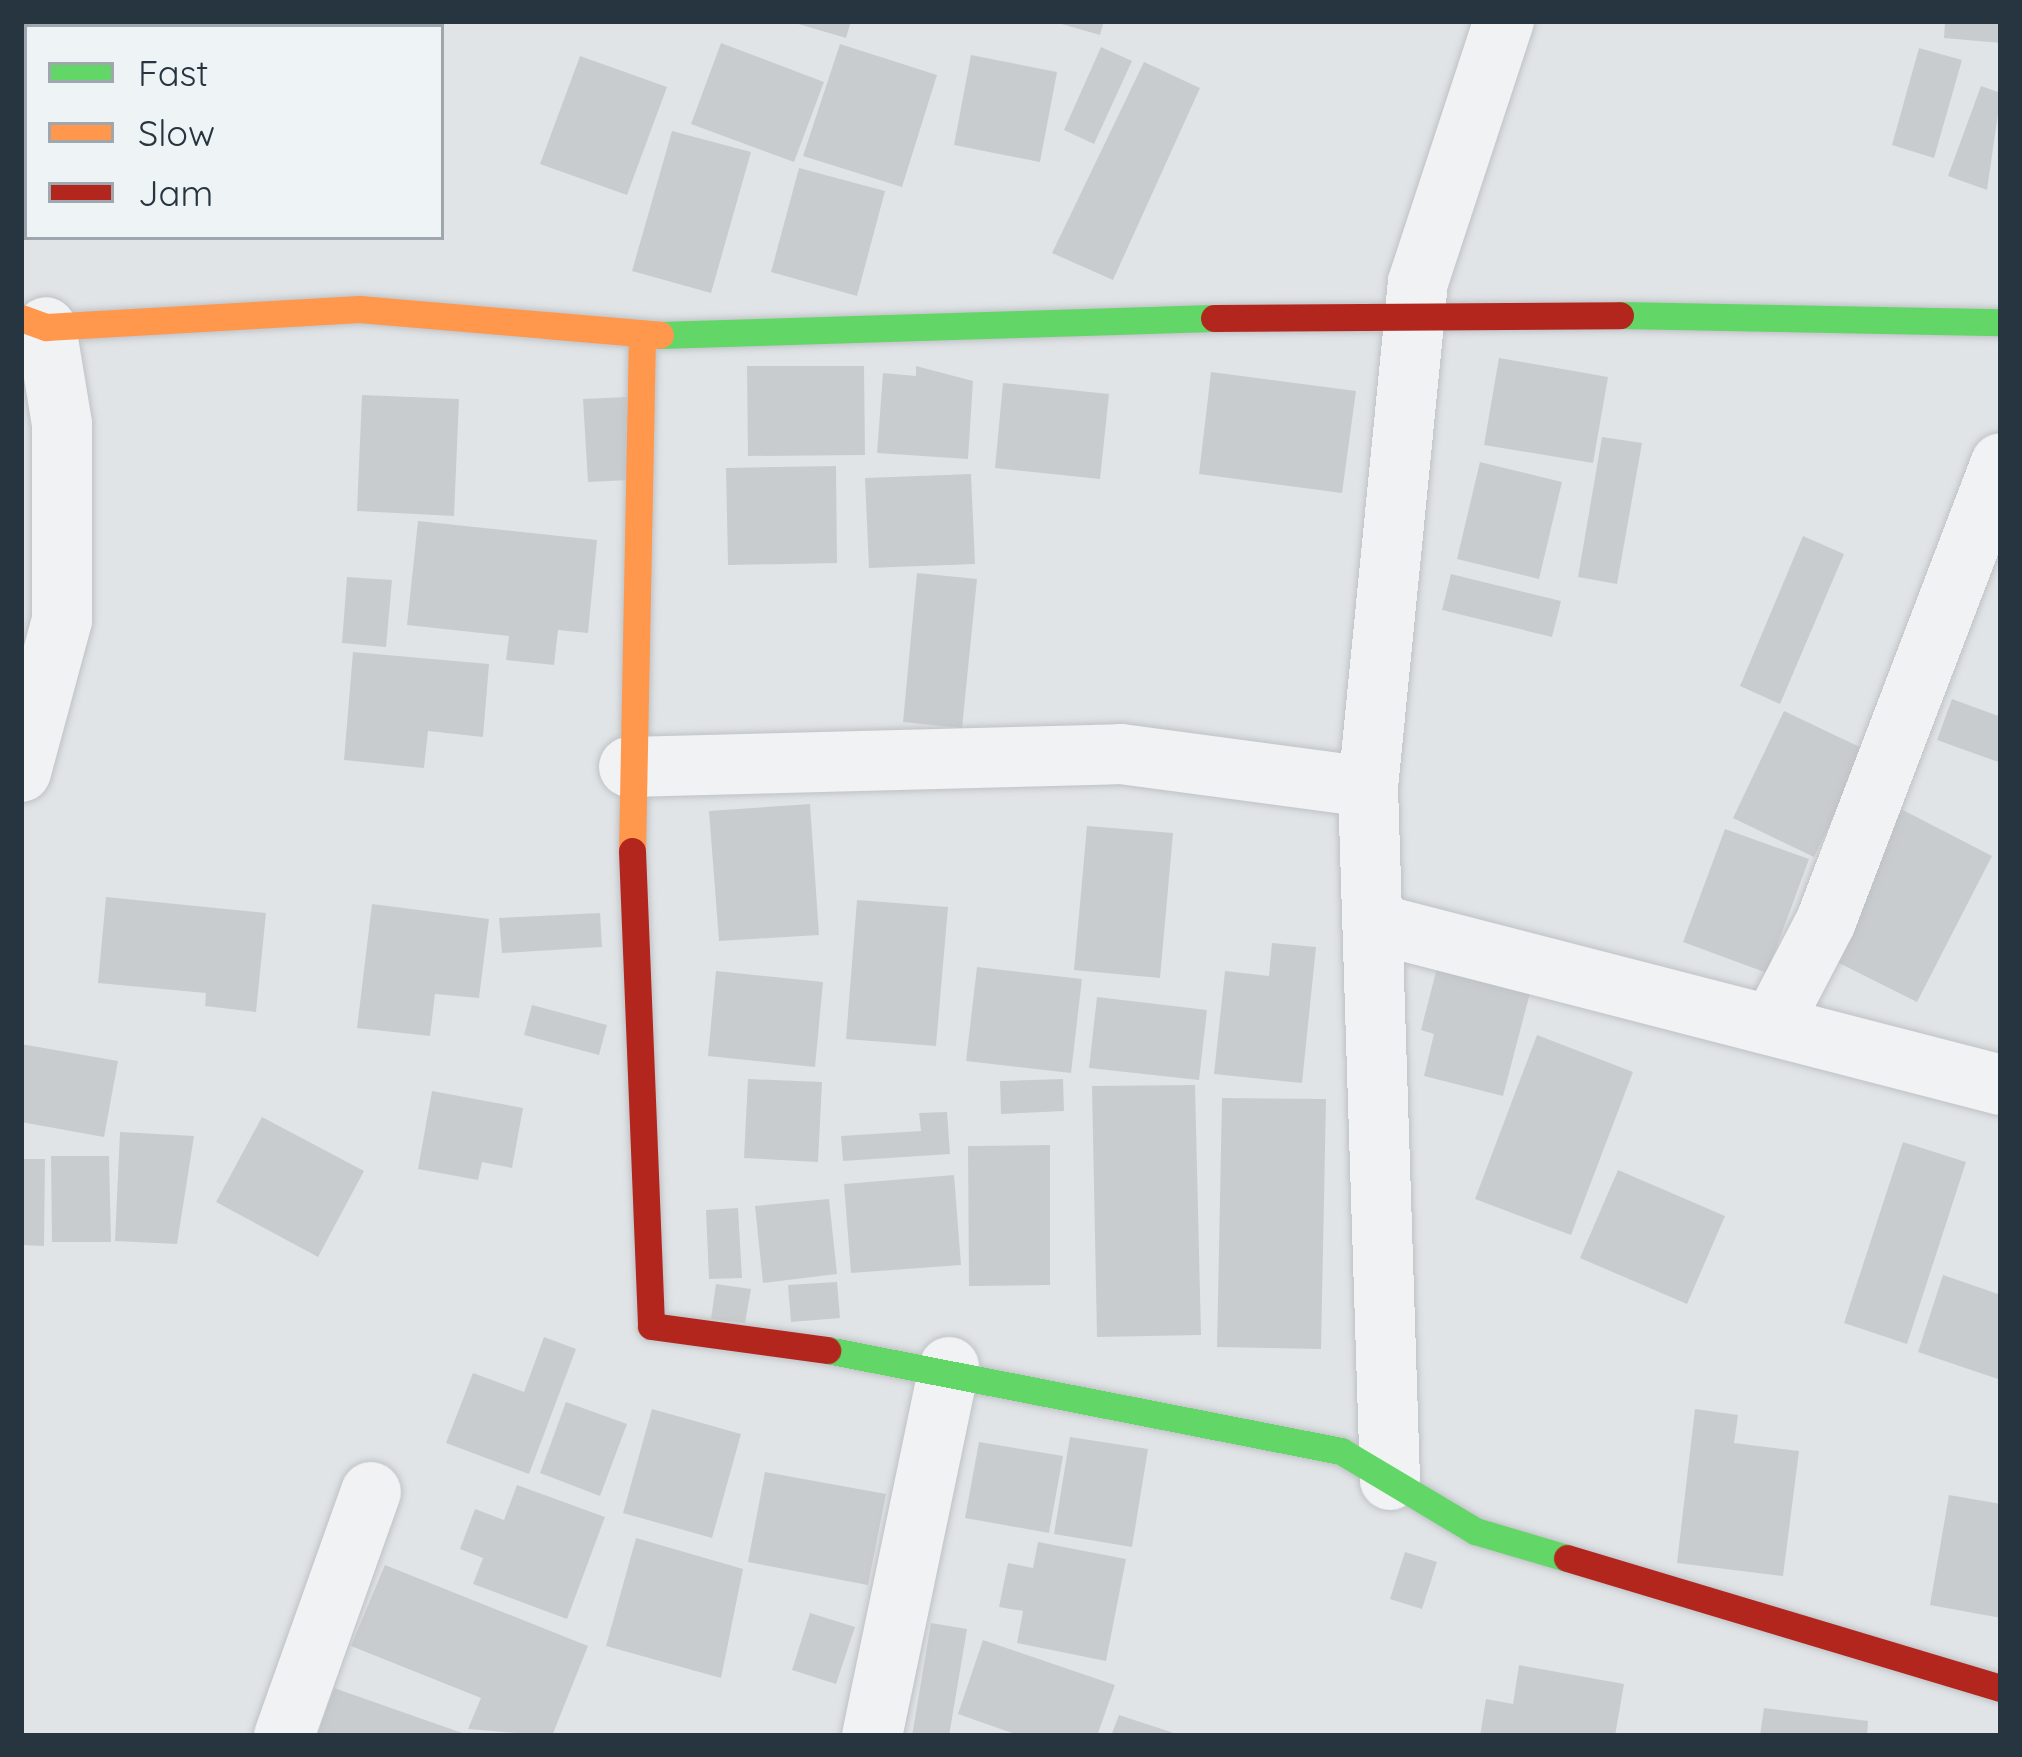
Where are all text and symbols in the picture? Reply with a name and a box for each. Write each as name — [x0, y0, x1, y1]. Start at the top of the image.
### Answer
legend — [24, 24, 444, 240]
text: Fast — [138, 50, 209, 95]
text: Slow — [138, 110, 215, 155]
text: Jam — [138, 170, 213, 215]

